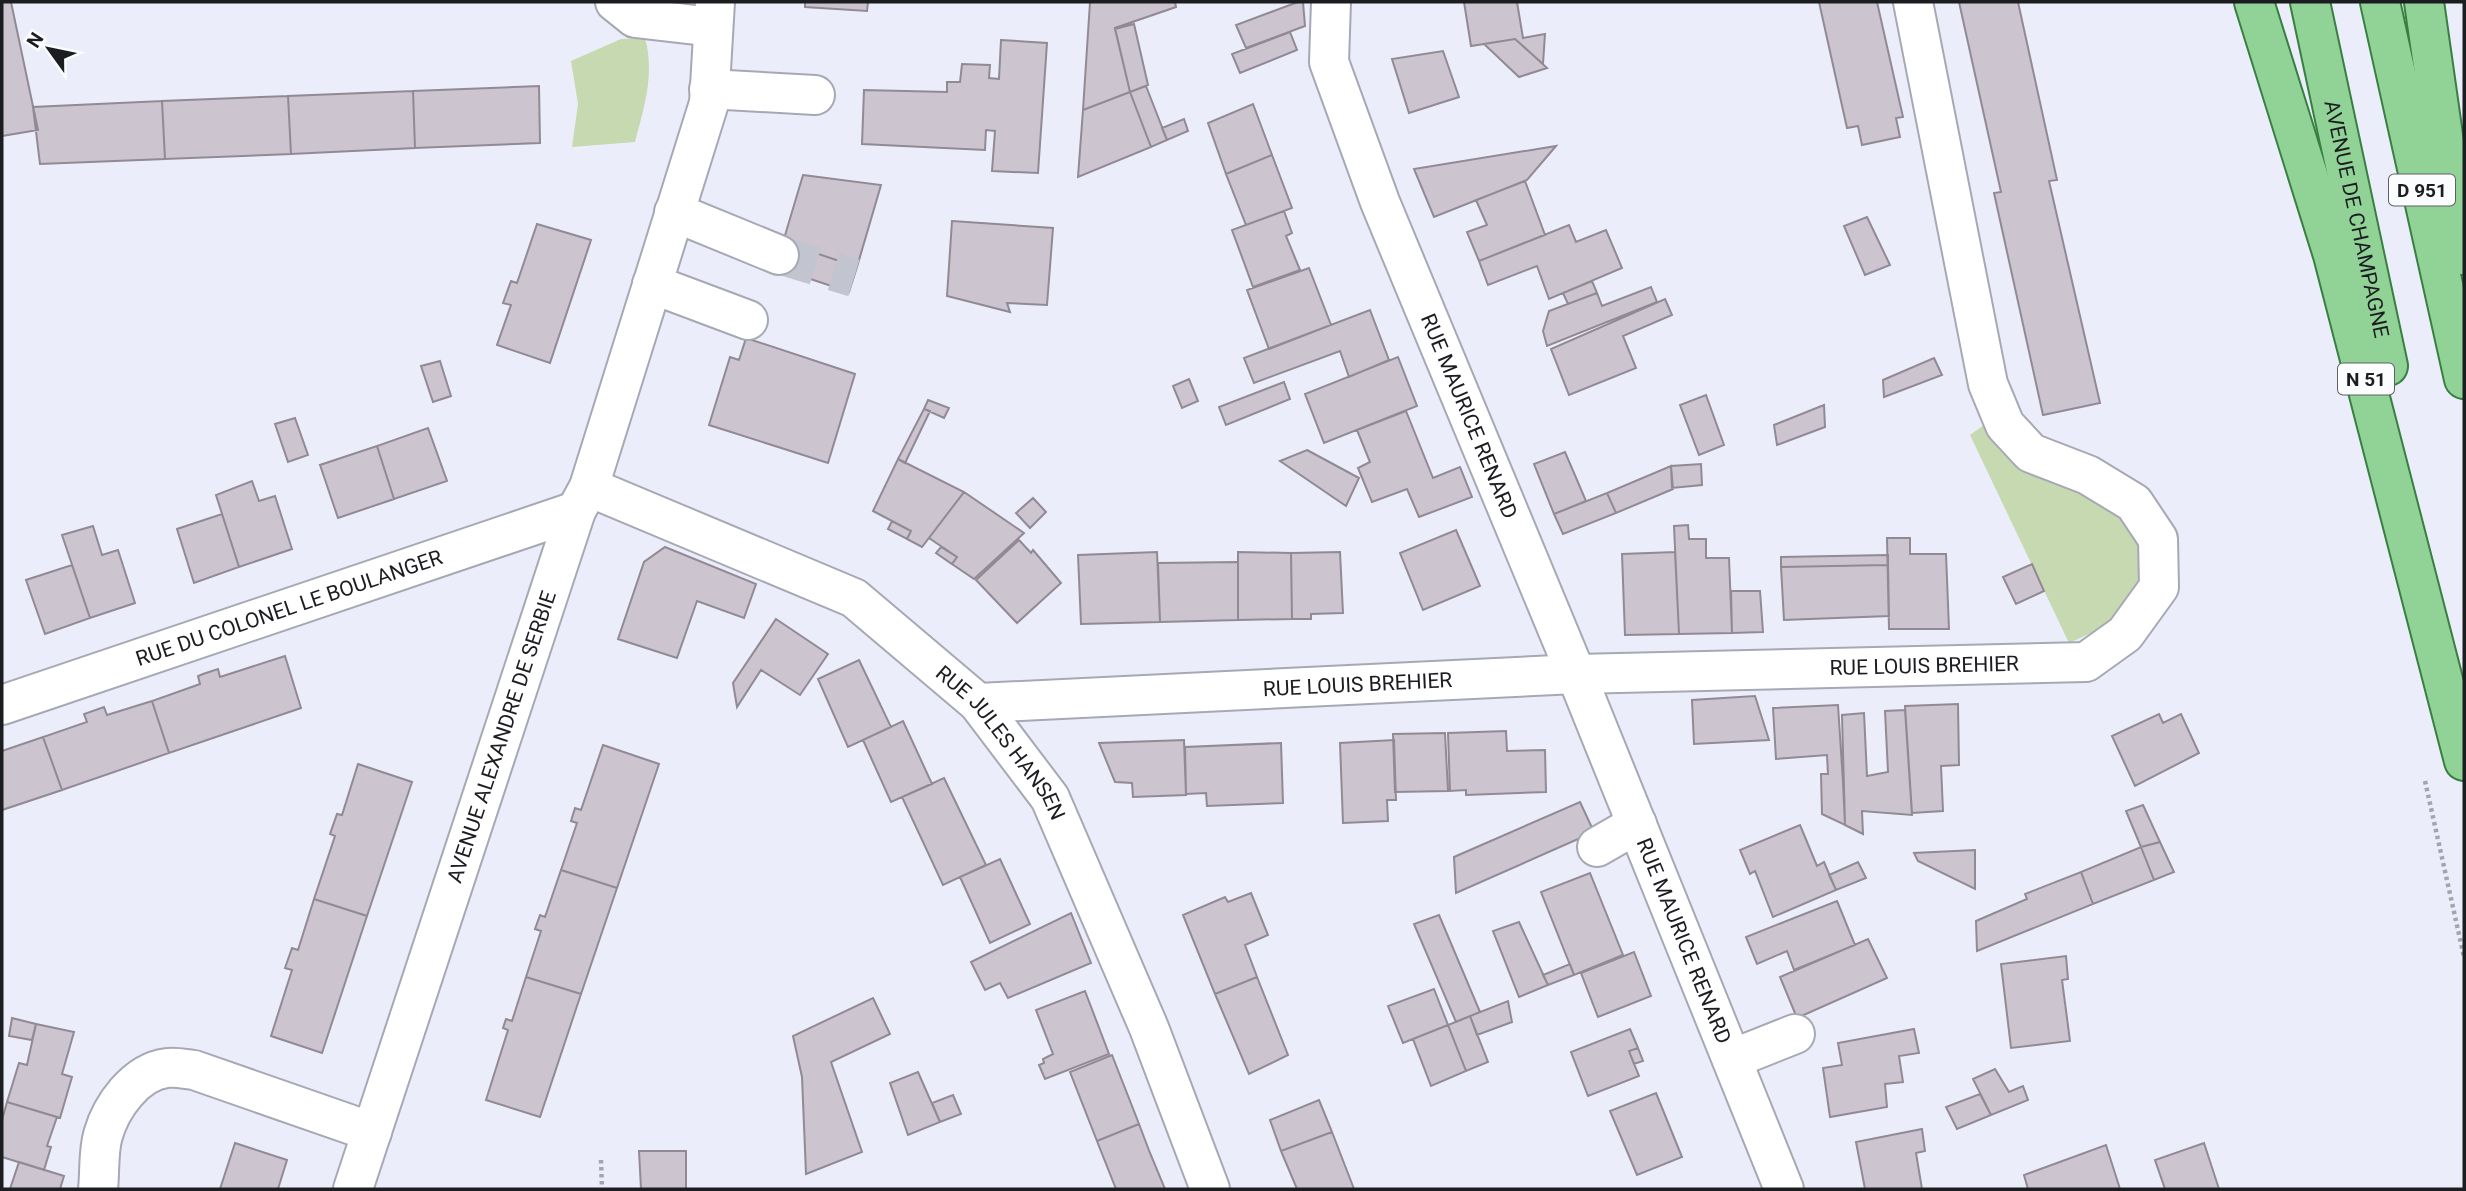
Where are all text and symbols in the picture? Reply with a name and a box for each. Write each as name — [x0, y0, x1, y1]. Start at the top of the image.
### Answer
north arrow — [14, 14, 84, 84]
text: N — [22, 28, 48, 52]
street label: AVENUE DE CHAMPAGNE — [2319, 98, 2394, 340]
road number: D 951 — [2389, 174, 2455, 206]
street label: RUE MAURICE RENARD — [1416, 310, 1522, 522]
road number: N 51 — [2338, 364, 2394, 394]
street label: RUE DU COLONEL LE BOULANGER — [133, 545, 446, 671]
street label: AVENUE ALEXANDRE DE SERBIE — [443, 588, 561, 886]
street label: RUE LOUIS BREHIER — [1829, 652, 2019, 680]
street label: RUE JULES HANSEN — [931, 661, 1070, 823]
street label: RUE LOUIS BREHIER — [1262, 668, 1453, 701]
street label: RUE MAURICE RENARD — [1632, 835, 1736, 1047]

